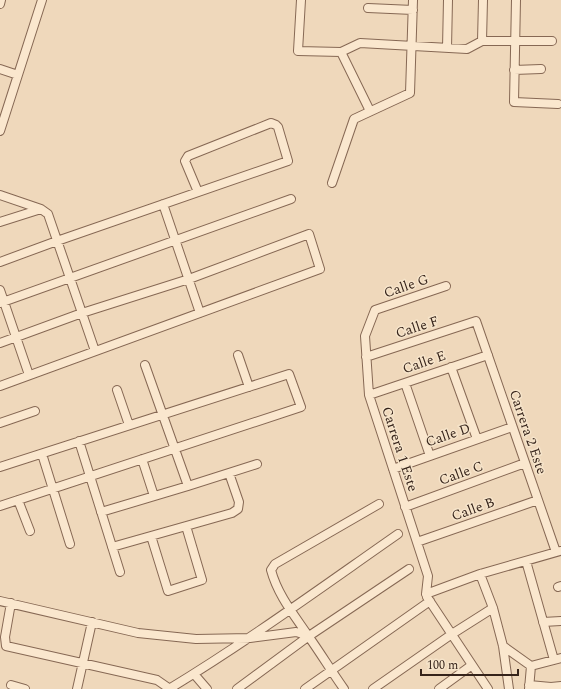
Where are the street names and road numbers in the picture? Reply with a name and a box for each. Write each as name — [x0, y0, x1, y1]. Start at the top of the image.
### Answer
street label: Calle G — [381, 268, 431, 303]
street label: Calle F — [393, 310, 441, 344]
street label: Calle E — [400, 345, 448, 379]
street label: Carrera 2 Este — [504, 387, 552, 477]
street label: Carrera 1 Este — [376, 404, 424, 494]
street label: Calle D — [423, 418, 473, 452]
street label: Calle C — [436, 455, 486, 491]
street label: Calle B — [448, 491, 498, 527]

